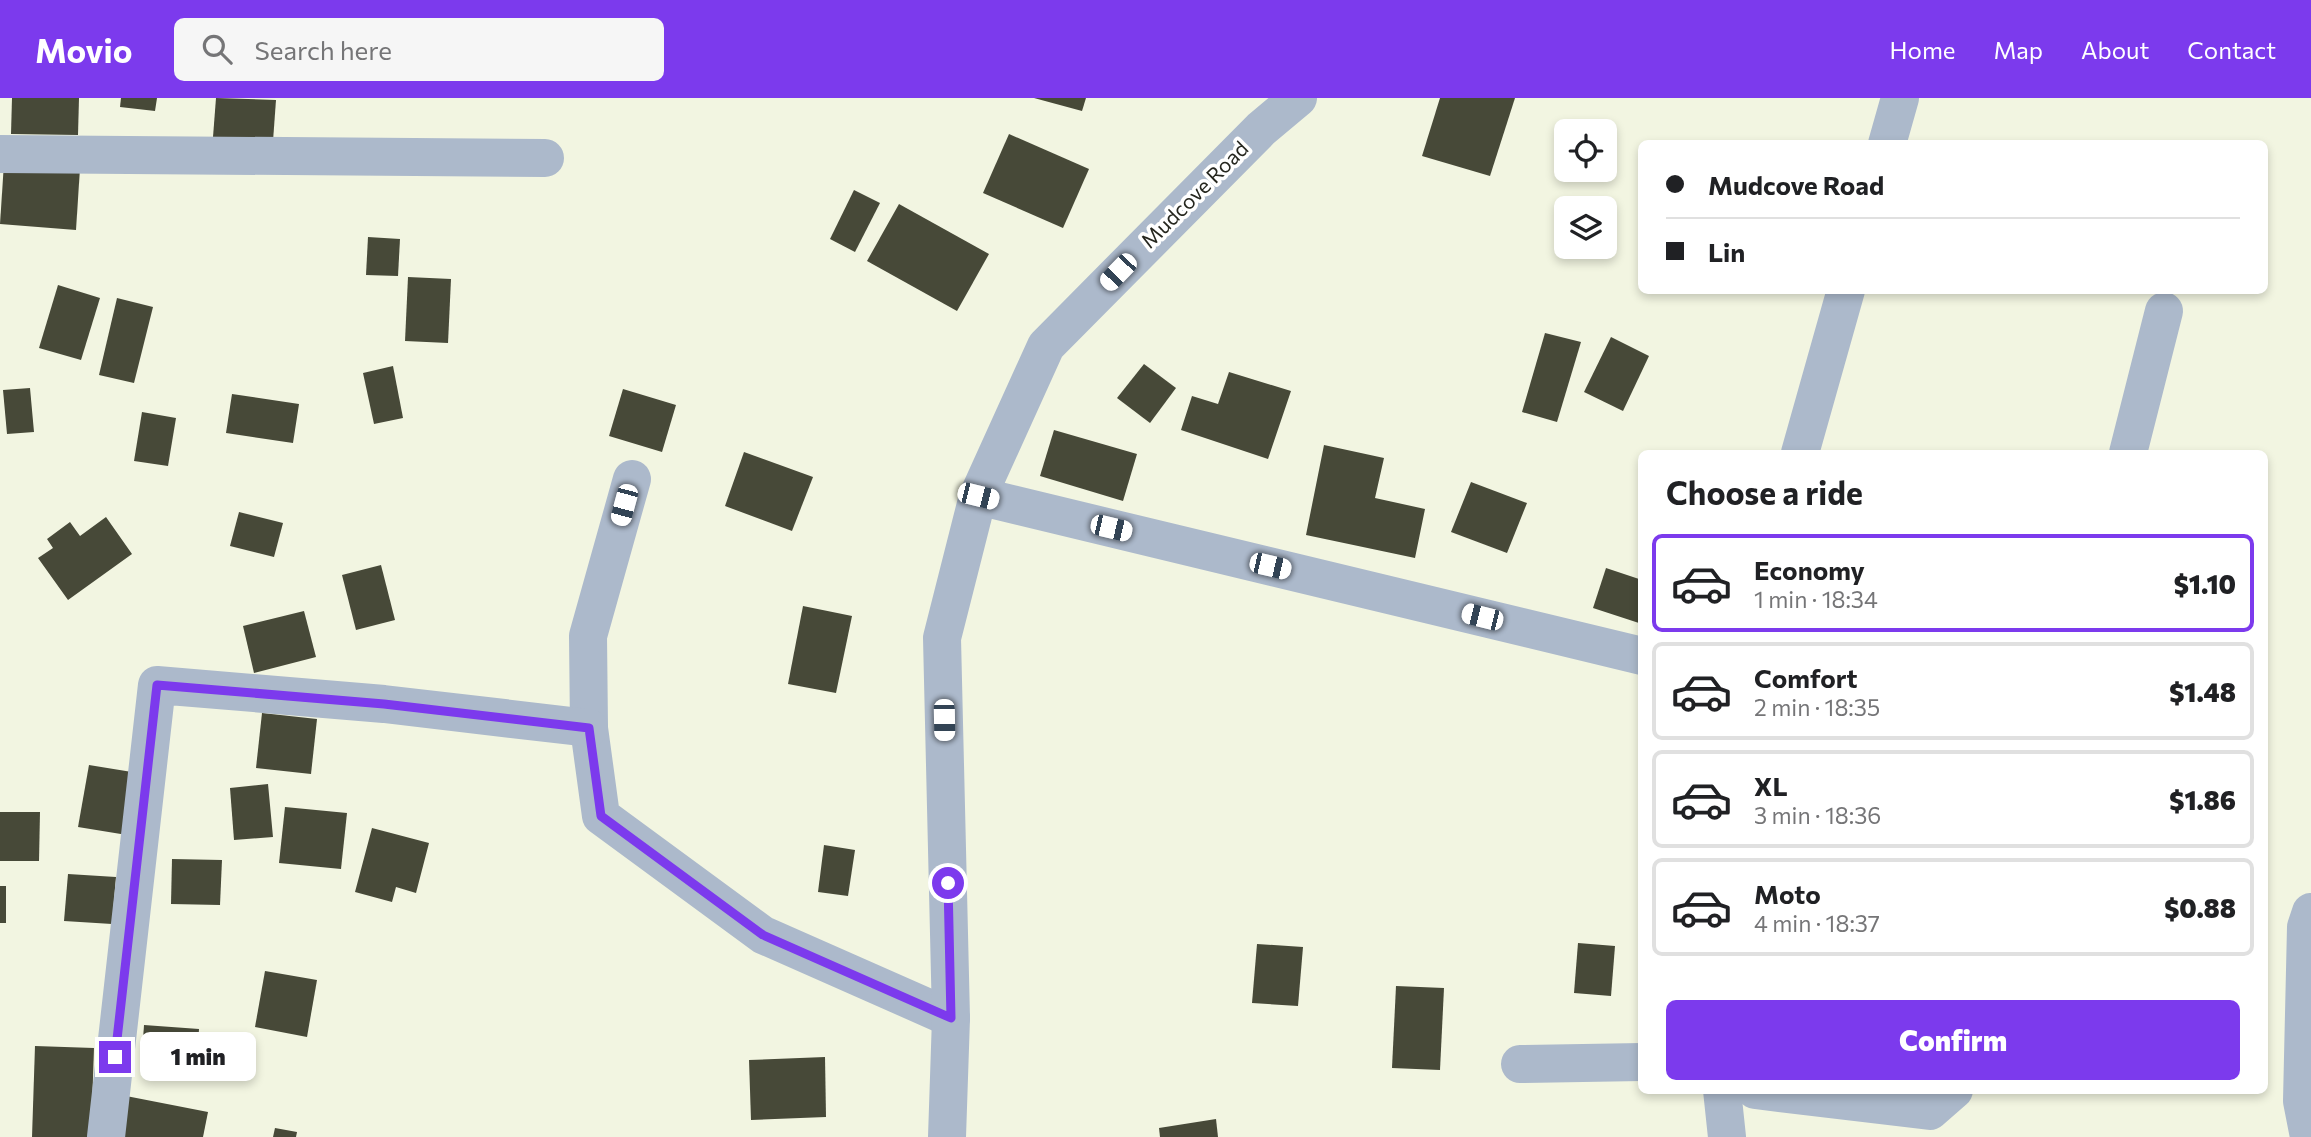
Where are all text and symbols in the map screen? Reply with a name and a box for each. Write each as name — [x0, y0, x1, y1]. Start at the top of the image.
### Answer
search box — [174, 18, 664, 81]
text: Movio — [35, 29, 132, 70]
icon: search — [198, 30, 236, 68]
text: Search here — [254, 34, 392, 65]
text: Home — [1890, 35, 1956, 64]
text: Map — [1994, 35, 2043, 64]
text: About — [2081, 35, 2149, 64]
text: Contact — [2187, 35, 2276, 64]
map controls — [1554, 119, 1617, 259]
button: locate — [1554, 119, 1617, 182]
street label: Mudcove Road — [1135, 135, 1253, 253]
text: Mudcove Road — [1708, 169, 1884, 200]
button: layers — [1554, 196, 1617, 259]
text: Lin — [1708, 236, 1745, 267]
car — [1096, 250, 1141, 294]
text: Choose a ride — [1666, 472, 1863, 512]
car — [956, 481, 1001, 511]
car — [609, 482, 640, 528]
car — [1089, 513, 1134, 543]
car — [1248, 551, 1293, 581]
icon: car — [1670, 552, 1733, 615]
text: Economy — [1754, 554, 1865, 585]
text: $1.10 — [2174, 568, 2236, 599]
text: 1 min · 18:34 — [1754, 585, 1878, 613]
car — [1460, 602, 1505, 632]
icon: car — [1670, 660, 1733, 723]
text: Comfort — [1754, 662, 1857, 693]
text: $1.48 — [2169, 676, 2236, 707]
text: 2 min · 18:35 — [1754, 693, 1880, 721]
car — [934, 699, 955, 741]
icon: car — [1670, 768, 1733, 831]
text: XL — [1754, 770, 1788, 801]
text: $1.86 — [2169, 784, 2236, 815]
text: 3 min · 18:36 — [1754, 801, 1881, 829]
route start — [932, 867, 964, 899]
icon: car — [1670, 876, 1733, 939]
text: Moto — [1754, 878, 1821, 909]
text: $0.88 — [2164, 892, 2236, 923]
text: 4 min · 18:37 — [1754, 909, 1880, 937]
button: Confirm — [1666, 1000, 2240, 1080]
callout: 1 min — [140, 1032, 255, 1082]
route end — [99, 1041, 131, 1073]
text: 1 min — [170, 1042, 226, 1070]

